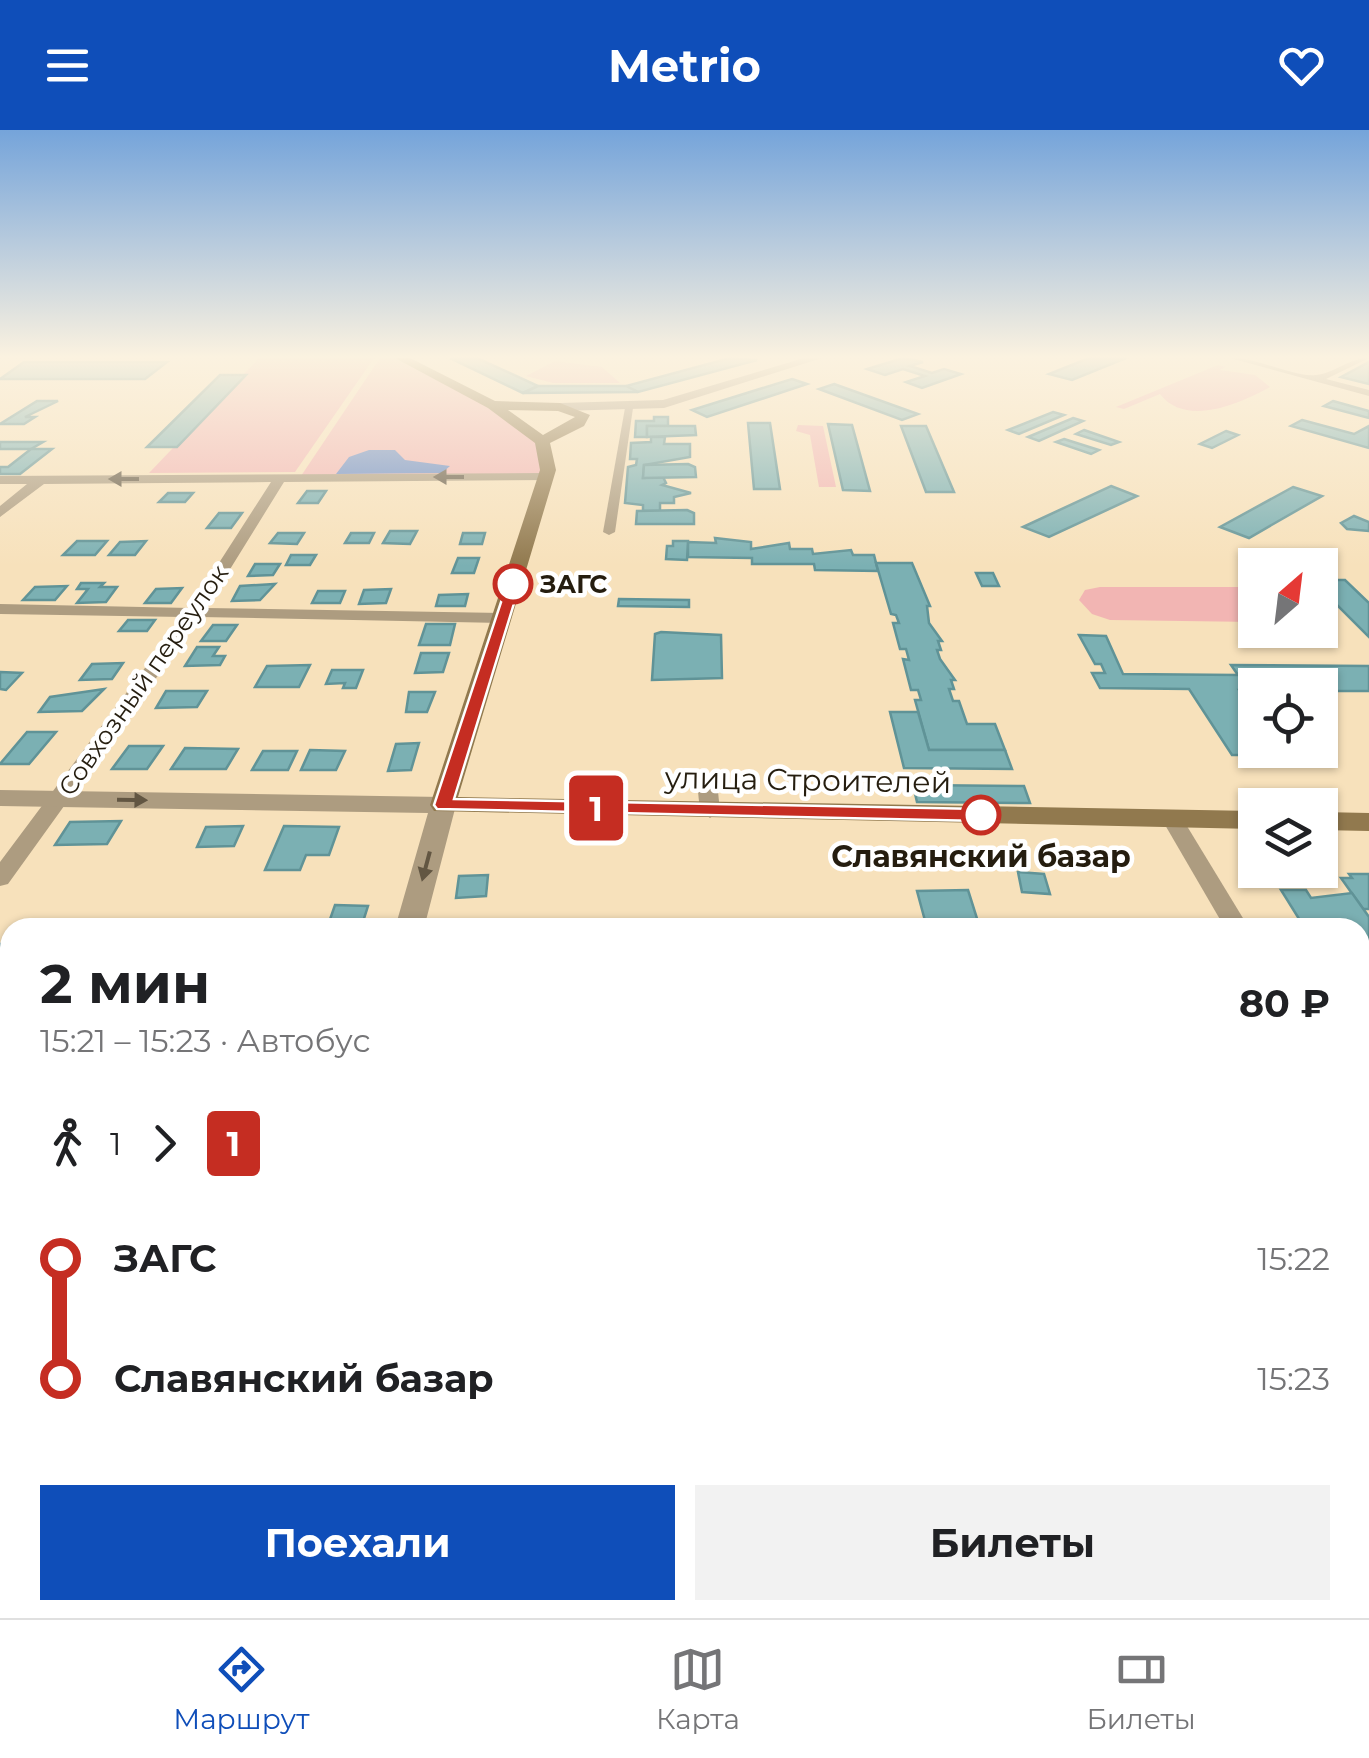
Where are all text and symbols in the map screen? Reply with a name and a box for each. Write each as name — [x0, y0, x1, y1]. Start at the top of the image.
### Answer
icon: menu — [40, 38, 95, 93]
text: Metrio — [608, 38, 761, 93]
icon: heart — [1274, 38, 1329, 93]
one-way arrow — [432, 469, 464, 485]
one-way arrow — [107, 471, 139, 487]
north arrow — [1238, 548, 1338, 648]
map controls — [1238, 548, 1338, 888]
street label: Совхозный переулок — [52, 558, 234, 801]
marker: ЗАГС — [494, 565, 532, 603]
place label: ЗАГС — [539, 569, 608, 599]
button: locate — [1238, 668, 1338, 768]
street label: улица Строителей — [663, 759, 952, 801]
line badge: 1 — [564, 776, 628, 840]
text: 1 — [589, 787, 603, 830]
button: layers — [1238, 788, 1338, 888]
one-way arrow — [117, 792, 149, 808]
marker: Славянский базар — [962, 796, 1000, 834]
place label: Славянский базар — [831, 838, 1131, 875]
one-way arrow — [418, 851, 434, 882]
text: 2 мин — [40, 950, 210, 1017]
text: 80 ₽ — [1239, 980, 1330, 1027]
text: 15:21 – 15:23 · Автобус — [40, 1021, 370, 1060]
icon: walk — [40, 1116, 95, 1171]
icon: forward — [137, 1116, 192, 1171]
text: 1 — [227, 1122, 240, 1165]
text: 1 — [110, 1124, 122, 1163]
text: ЗАГС — [114, 1235, 217, 1282]
text: 15:22 — [1257, 1239, 1330, 1278]
text: Славянский базар — [114, 1355, 494, 1402]
text: 15:23 — [1257, 1359, 1330, 1398]
button: Поехали — [40, 1485, 675, 1600]
button: Билеты — [695, 1485, 1330, 1600]
tab: Маршрут — [173, 1642, 309, 1736]
tab: Карта — [656, 1642, 740, 1736]
tab: Билеты — [1086, 1642, 1196, 1736]

